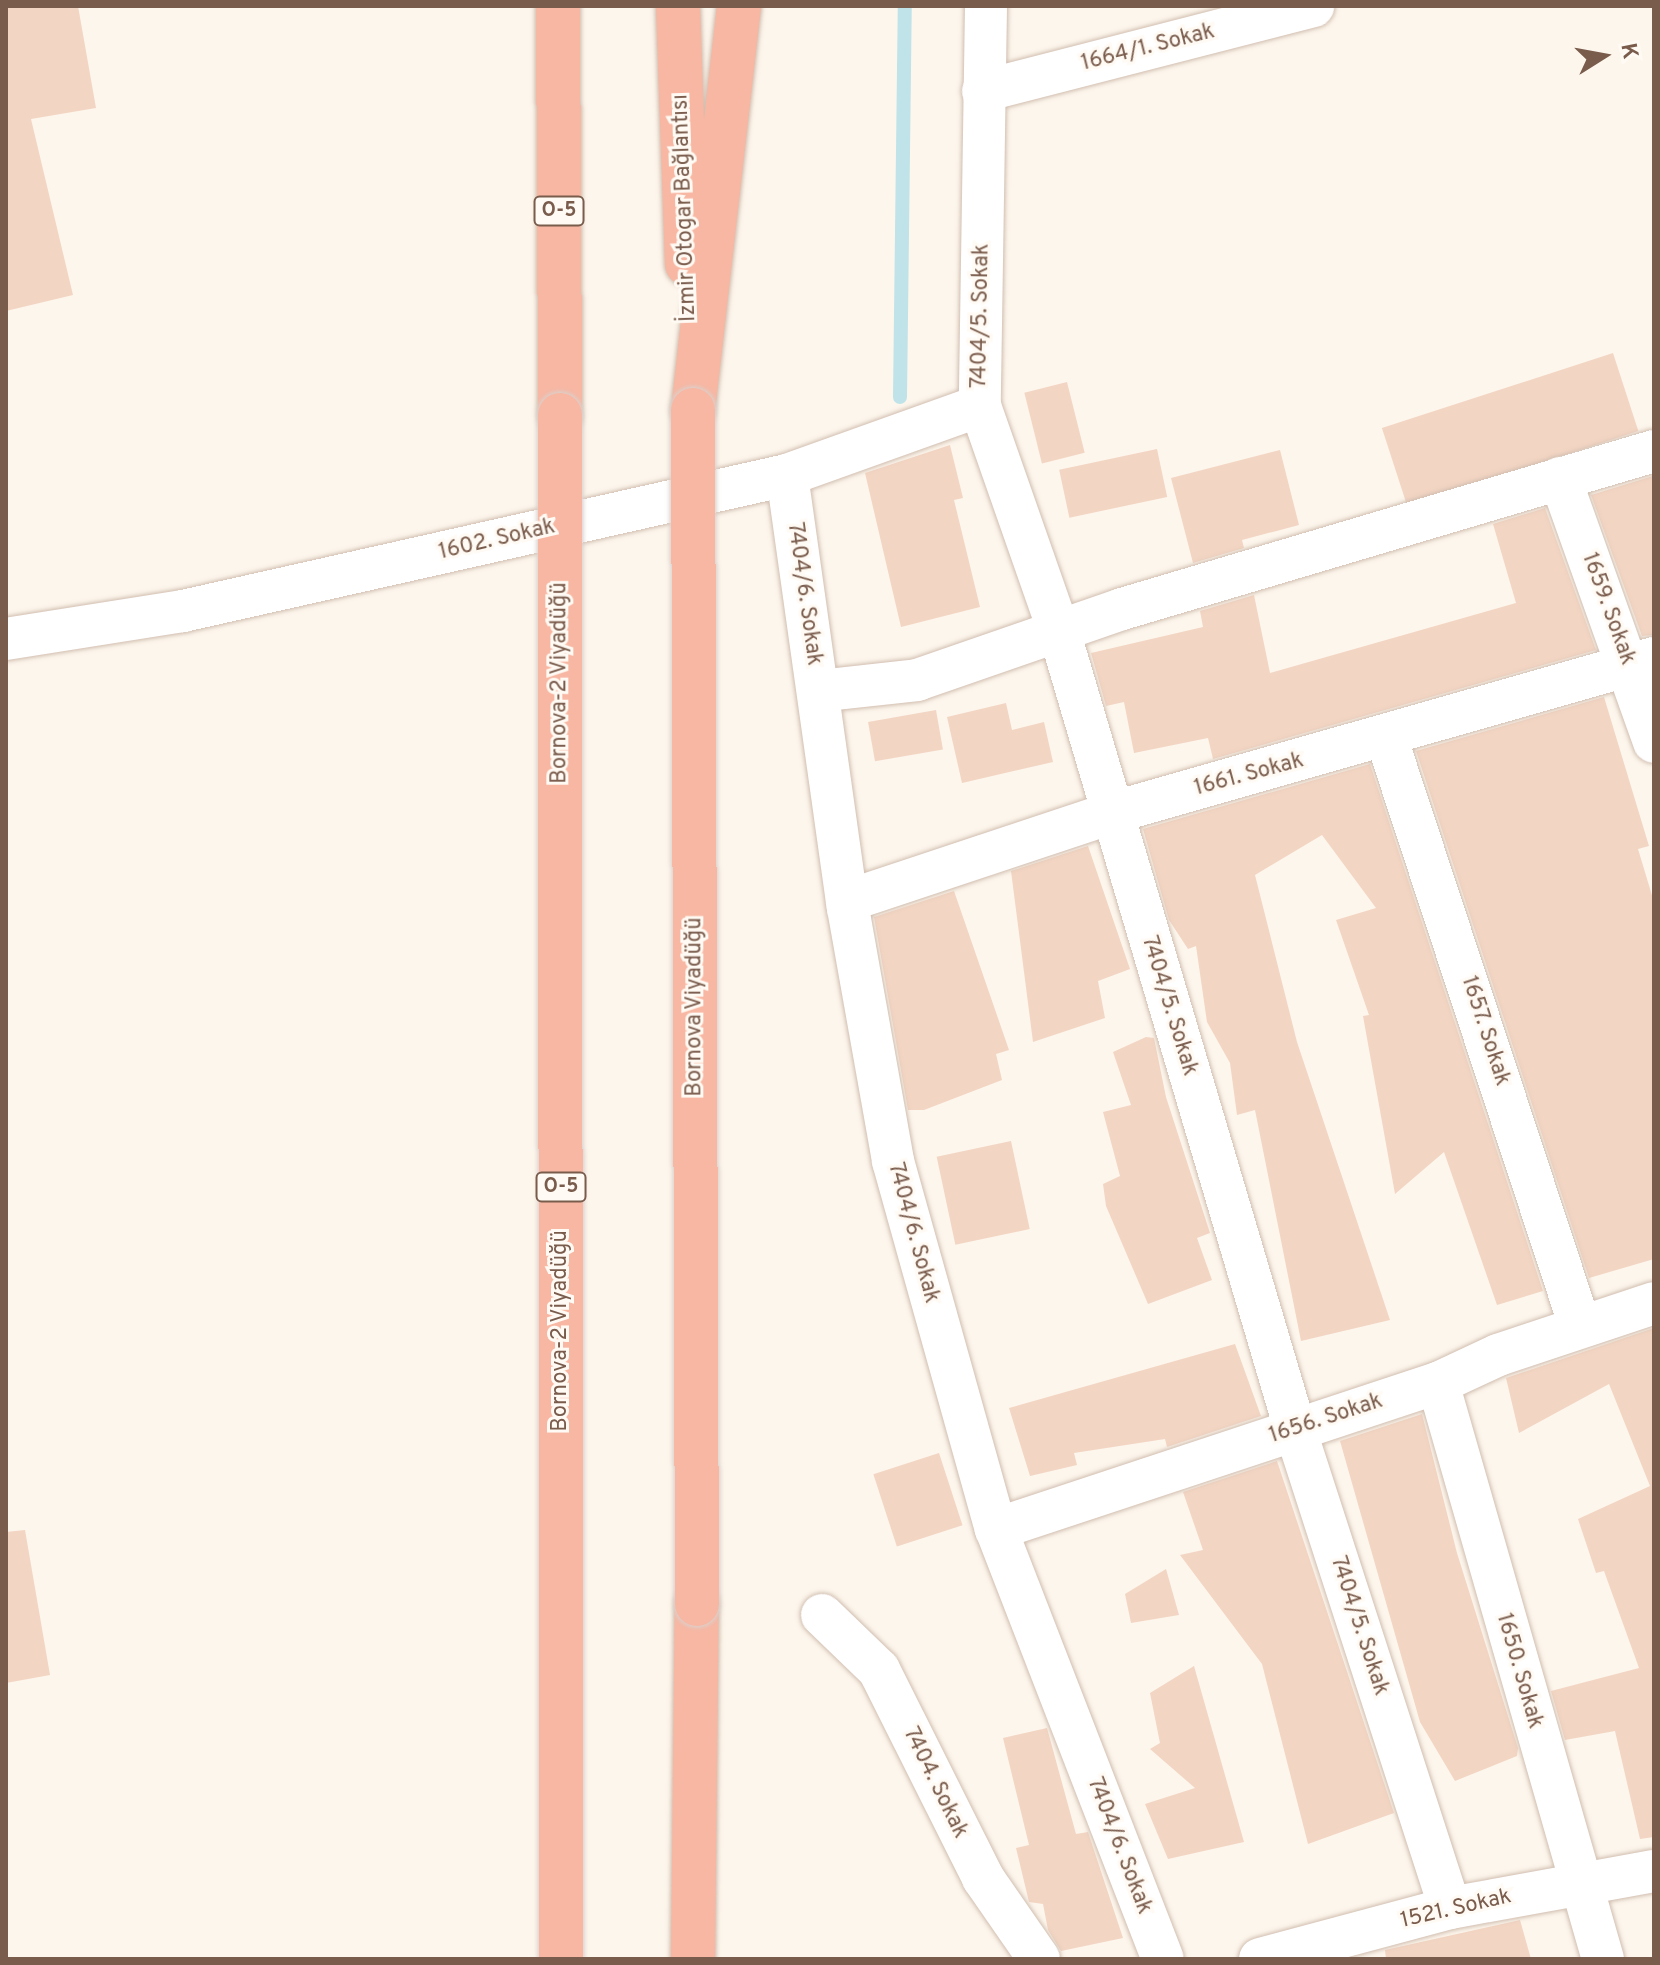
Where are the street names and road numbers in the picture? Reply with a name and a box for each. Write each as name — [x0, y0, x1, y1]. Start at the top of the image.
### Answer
street label: 1664/1. Sokak — [1079, 19, 1217, 77]
street label: İzmir Otogar Bağlantısı — [668, 94, 702, 322]
road number: O-5 — [533, 195, 585, 227]
street label: 7404/5. Sokak — [967, 243, 995, 389]
street label: 1602. Sokak — [436, 514, 558, 566]
street label: 7404/6. Sokak — [781, 521, 827, 667]
street label: 1659. Sokak — [1576, 549, 1640, 669]
street label: Bornova-2 Viyadüğü — [547, 582, 573, 784]
street label: 1661. Sokak — [1191, 748, 1307, 802]
street label: Bornova Viyadüğü — [682, 917, 708, 1097]
street label: 7404/5. Sokak — [1135, 933, 1203, 1079]
street label: 1657. Sokak — [1455, 973, 1515, 1089]
street label: 7404/6. Sokak — [882, 1160, 944, 1306]
road number: O-5 — [535, 1171, 587, 1203]
street label: Bornova-2 Viyadüğü — [548, 1230, 574, 1432]
street label: 1656. Sokak — [1266, 1388, 1386, 1450]
street label: 7404/5. Sokak — [1324, 1553, 1394, 1699]
street label: 1650. Sokak — [1490, 1610, 1548, 1732]
street label: 7404. Sokak — [897, 1723, 973, 1843]
street label: 7404/6. Sokak — [1081, 1774, 1157, 1918]
street label: 1521. Sokak — [1398, 1883, 1514, 1935]

